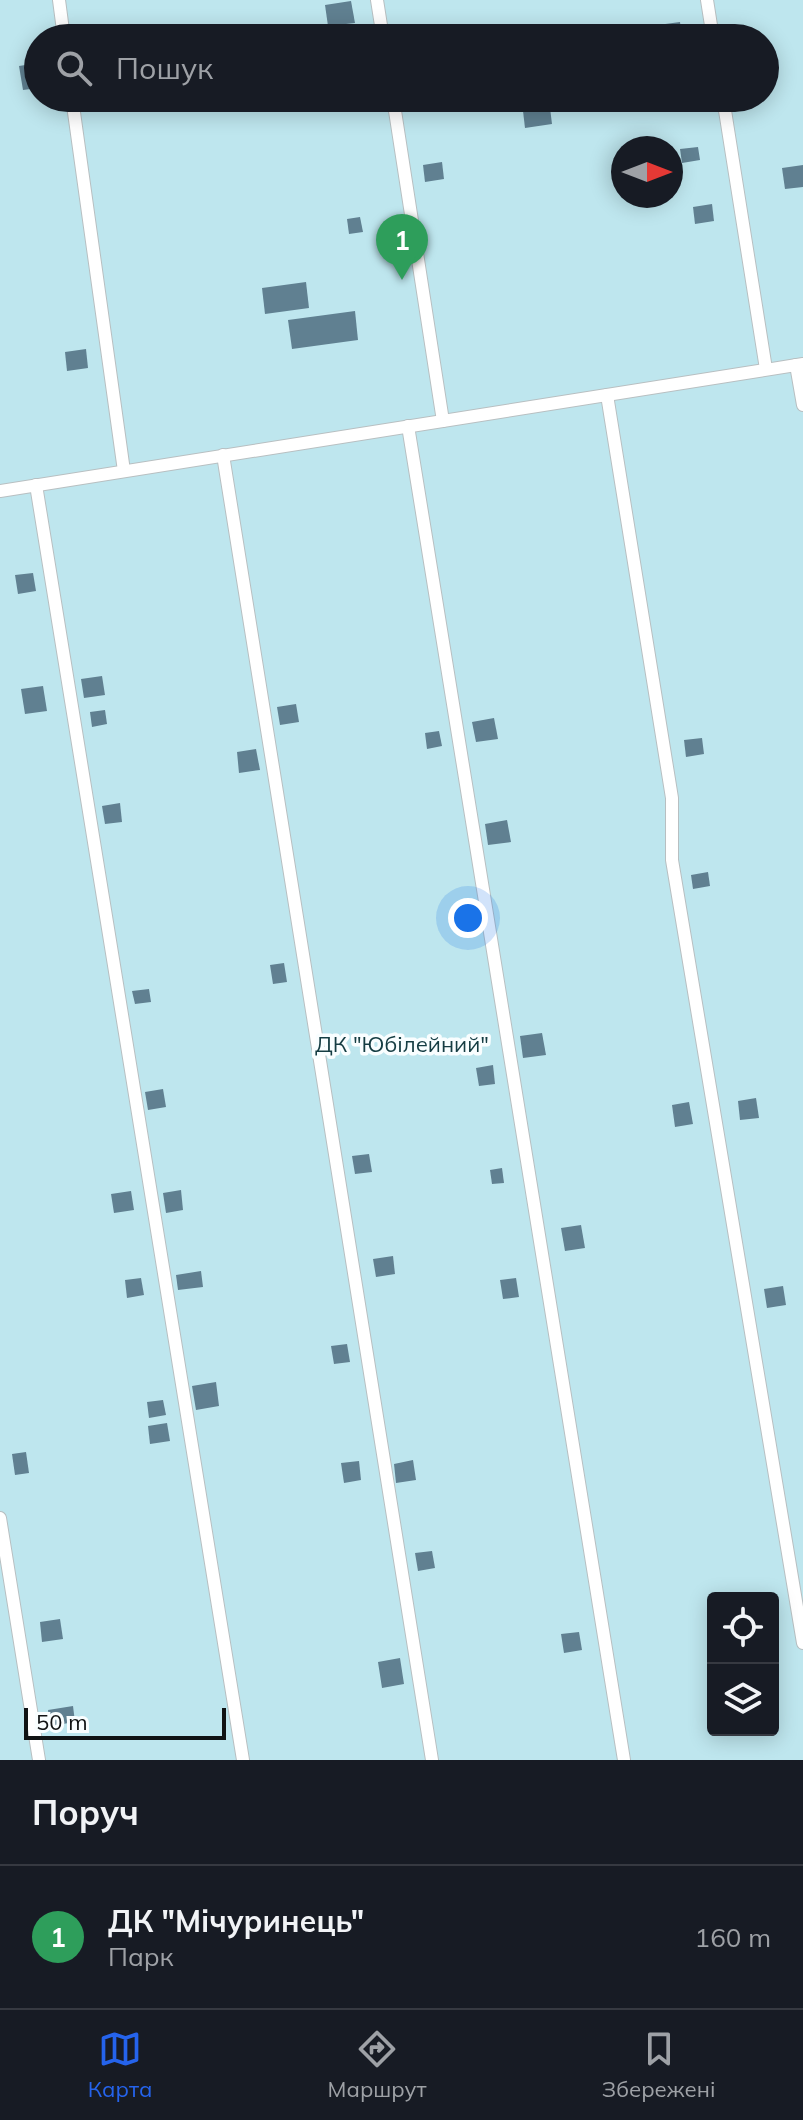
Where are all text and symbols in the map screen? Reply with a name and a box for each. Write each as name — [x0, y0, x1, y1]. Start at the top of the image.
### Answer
search box — [24, 24, 779, 112]
icon: search — [52, 46, 96, 90]
text: Пошук — [116, 49, 213, 87]
north arrow — [611, 136, 683, 208]
pin: 1 — [376, 214, 428, 280]
your location — [448, 898, 488, 938]
park label: ДК "Юбілейний" — [315, 1030, 489, 1058]
map controls — [707, 1592, 779, 1736]
button: locate — [707, 1592, 779, 1664]
button: layers — [707, 1664, 779, 1736]
scale bar — [24, 1704, 226, 1740]
text: 50 m — [36, 1708, 87, 1736]
text: Поруч — [32, 1791, 139, 1834]
text: ДК "Мічуринець" — [108, 1902, 364, 1940]
text: 1 — [50, 1921, 66, 1954]
text: 160 m — [695, 1921, 771, 1954]
text: Парк — [108, 1940, 174, 1973]
tab: Карта — [88, 2027, 152, 2103]
tab: Маршрут — [328, 2027, 427, 2103]
tab: Збережені — [602, 2027, 715, 2103]

